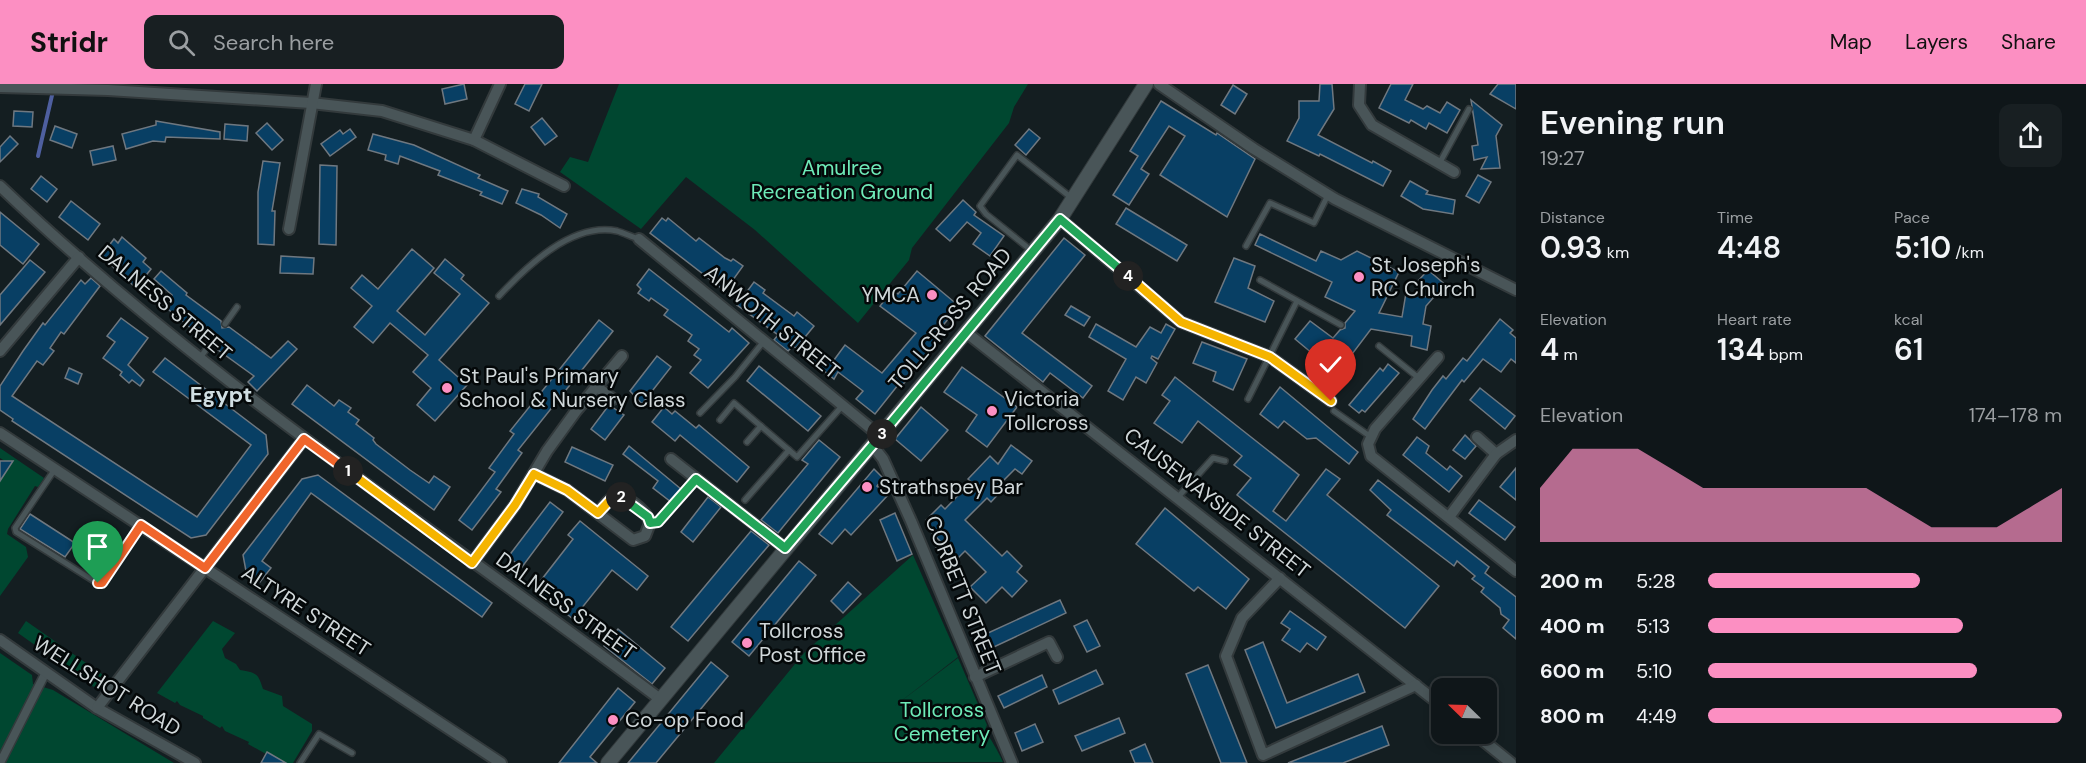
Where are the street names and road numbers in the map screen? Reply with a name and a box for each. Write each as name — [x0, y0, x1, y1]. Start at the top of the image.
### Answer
street label: DALNESS STREET — [92, 239, 238, 367]
street label: TOLLCROSS ROAD — [882, 242, 1018, 396]
street label: ANWOTH STREET — [698, 259, 846, 386]
street label: CAUSEWAYSIDE STREET — [1118, 421, 1316, 585]
street label: CORBETT STREET — [918, 511, 1008, 679]
street label: DALNESS STREET — [490, 546, 642, 666]
street label: ALTYRE STREET — [236, 559, 376, 663]
street label: WELLSHOT ROAD — [28, 629, 186, 743]

